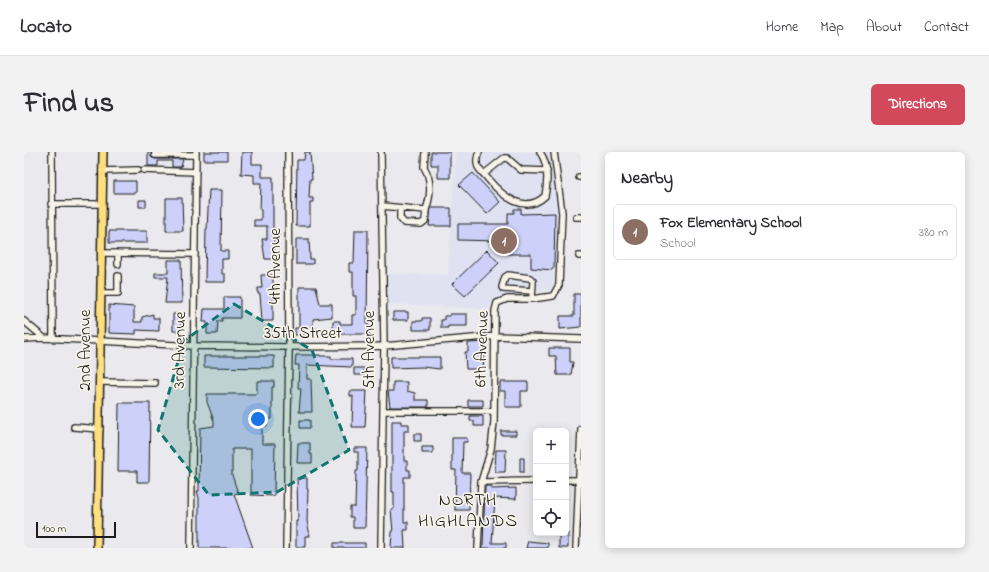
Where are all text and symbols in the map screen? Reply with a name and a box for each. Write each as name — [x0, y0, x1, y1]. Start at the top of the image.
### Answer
text: Locato — [20, 14, 72, 41]
text: Home — [766, 17, 798, 38]
text: Map — [820, 17, 844, 38]
text: About — [866, 17, 902, 38]
text: Contact — [924, 17, 969, 38]
text: Find us — [24, 84, 114, 125]
button: Directions — [871, 84, 965, 125]
text: Nearby — [621, 166, 673, 191]
text: Fox Elementary School — [660, 212, 802, 234]
text: 1 — [633, 223, 637, 242]
text: 380 m — [919, 223, 948, 242]
pin: 1 — [491, 226, 517, 256]
street label: 4th Avenue — [263, 228, 288, 304]
text: School — [660, 234, 696, 253]
street label: 2nd Avenue — [73, 309, 98, 391]
street label: 5th Avenue — [357, 310, 382, 389]
street label: 6th Avenue — [468, 310, 496, 388]
street label: 3rd Avenue — [167, 311, 193, 389]
street label: 35th Street — [264, 321, 342, 346]
your location — [248, 409, 268, 429]
map controls — [533, 428, 569, 536]
button: + — [533, 428, 569, 464]
button: − — [533, 464, 569, 500]
district label: NORTH HIGHLANDS — [418, 488, 518, 535]
button: locate — [533, 500, 569, 536]
scale bar — [36, 520, 116, 539]
text: 100 m — [42, 521, 66, 537]

